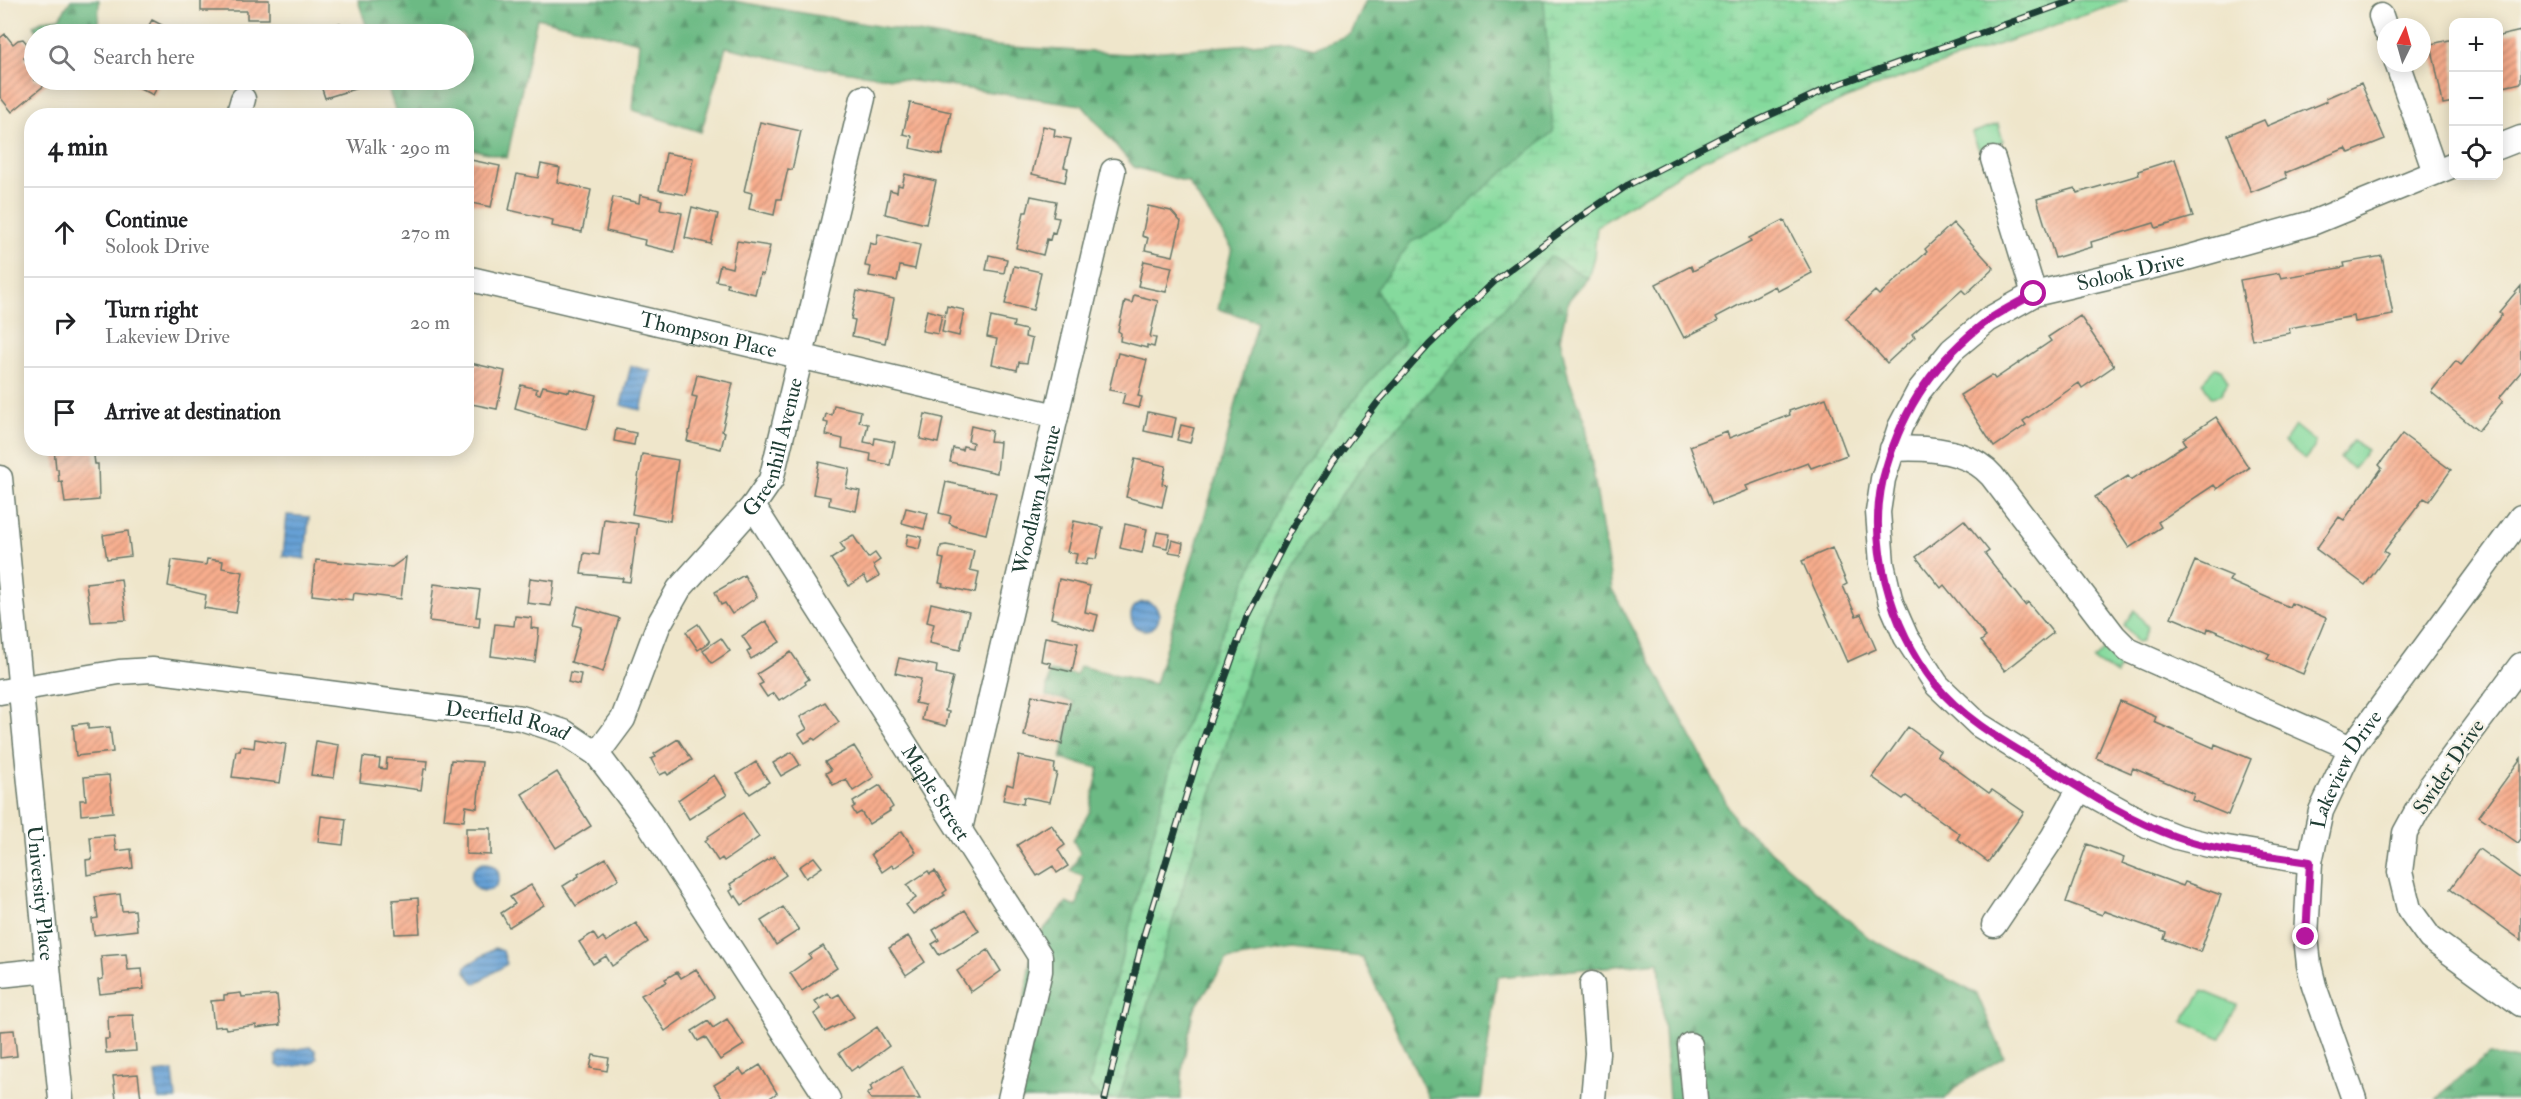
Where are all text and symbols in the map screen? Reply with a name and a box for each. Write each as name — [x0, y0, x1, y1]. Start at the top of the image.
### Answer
north arrow — [2377, 18, 2431, 72]
map controls — [2449, 18, 2503, 180]
button: + — [2449, 18, 2503, 72]
search box — [24, 24, 474, 90]
icon: search — [45, 41, 78, 74]
text: Search here — [93, 43, 195, 71]
button: − — [2449, 72, 2503, 126]
button: locate — [2449, 126, 2503, 180]
text: 4 min — [48, 131, 108, 163]
text: Walk · 290 m — [346, 135, 450, 160]
text: Continue — [105, 206, 188, 234]
icon: ahead — [48, 216, 81, 249]
text: 270 m — [401, 220, 450, 245]
text: Solook Drive — [105, 234, 209, 259]
street label: Solook Drive — [2074, 246, 2187, 297]
route start — [2020, 280, 2046, 306]
text: Turn right — [105, 296, 198, 324]
icon: right — [48, 306, 81, 339]
street label: Thompson Place — [637, 306, 780, 364]
text: 20 m — [410, 310, 450, 335]
text: Lakeview Drive — [105, 324, 230, 349]
street label: Greenhill Avenue — [736, 375, 809, 522]
icon: arrive — [48, 396, 81, 429]
text: Arrive at destination — [105, 398, 281, 426]
street label: Woodlawn Avenue — [1006, 422, 1067, 578]
street label: Deerfield Road — [444, 695, 576, 747]
street label: Lakeview Drive — [2304, 704, 2388, 831]
street label: Swider Drive — [2407, 714, 2491, 820]
street label: Maple Street — [895, 740, 976, 846]
street label: University Place — [21, 824, 61, 962]
route end — [2292, 923, 2318, 949]

